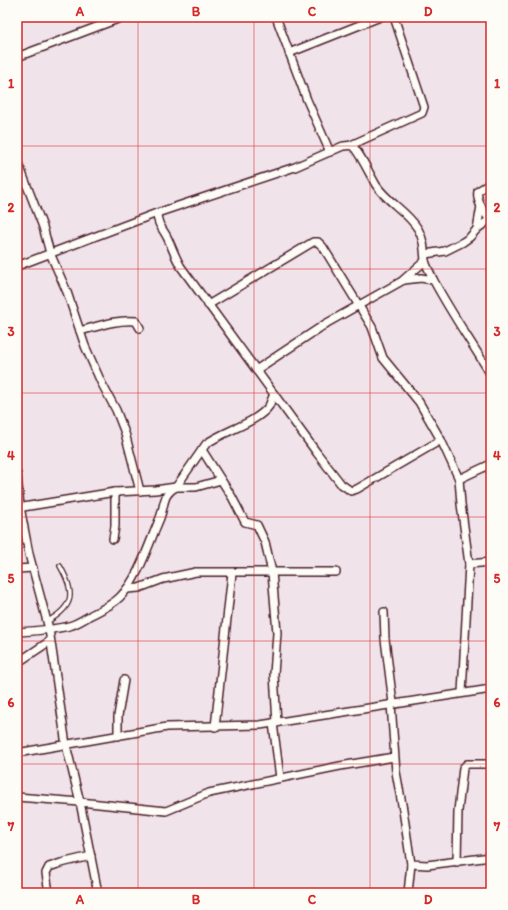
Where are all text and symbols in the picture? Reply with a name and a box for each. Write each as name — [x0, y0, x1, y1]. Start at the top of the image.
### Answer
text: A — [75, 4, 85, 19]
text: B — [192, 4, 201, 19]
text: C — [308, 4, 317, 19]
text: D — [424, 4, 433, 19]
text: 1 — [8, 76, 14, 91]
text: 1 — [494, 76, 500, 91]
text: 2 — [8, 200, 15, 215]
text: 2 — [494, 200, 501, 215]
text: 3 — [7, 324, 15, 339]
text: 3 — [493, 324, 501, 339]
text: 4 — [7, 448, 15, 463]
text: 4 — [493, 448, 501, 463]
text: 5 — [8, 571, 15, 586]
text: 5 — [494, 571, 501, 586]
text: 6 — [8, 695, 15, 710]
text: 6 — [494, 695, 501, 710]
text: 7 — [7, 819, 15, 834]
text: 7 — [493, 819, 501, 834]
text: A — [75, 892, 85, 907]
text: B — [192, 892, 201, 907]
text: C — [308, 892, 317, 907]
text: D — [424, 892, 433, 907]

